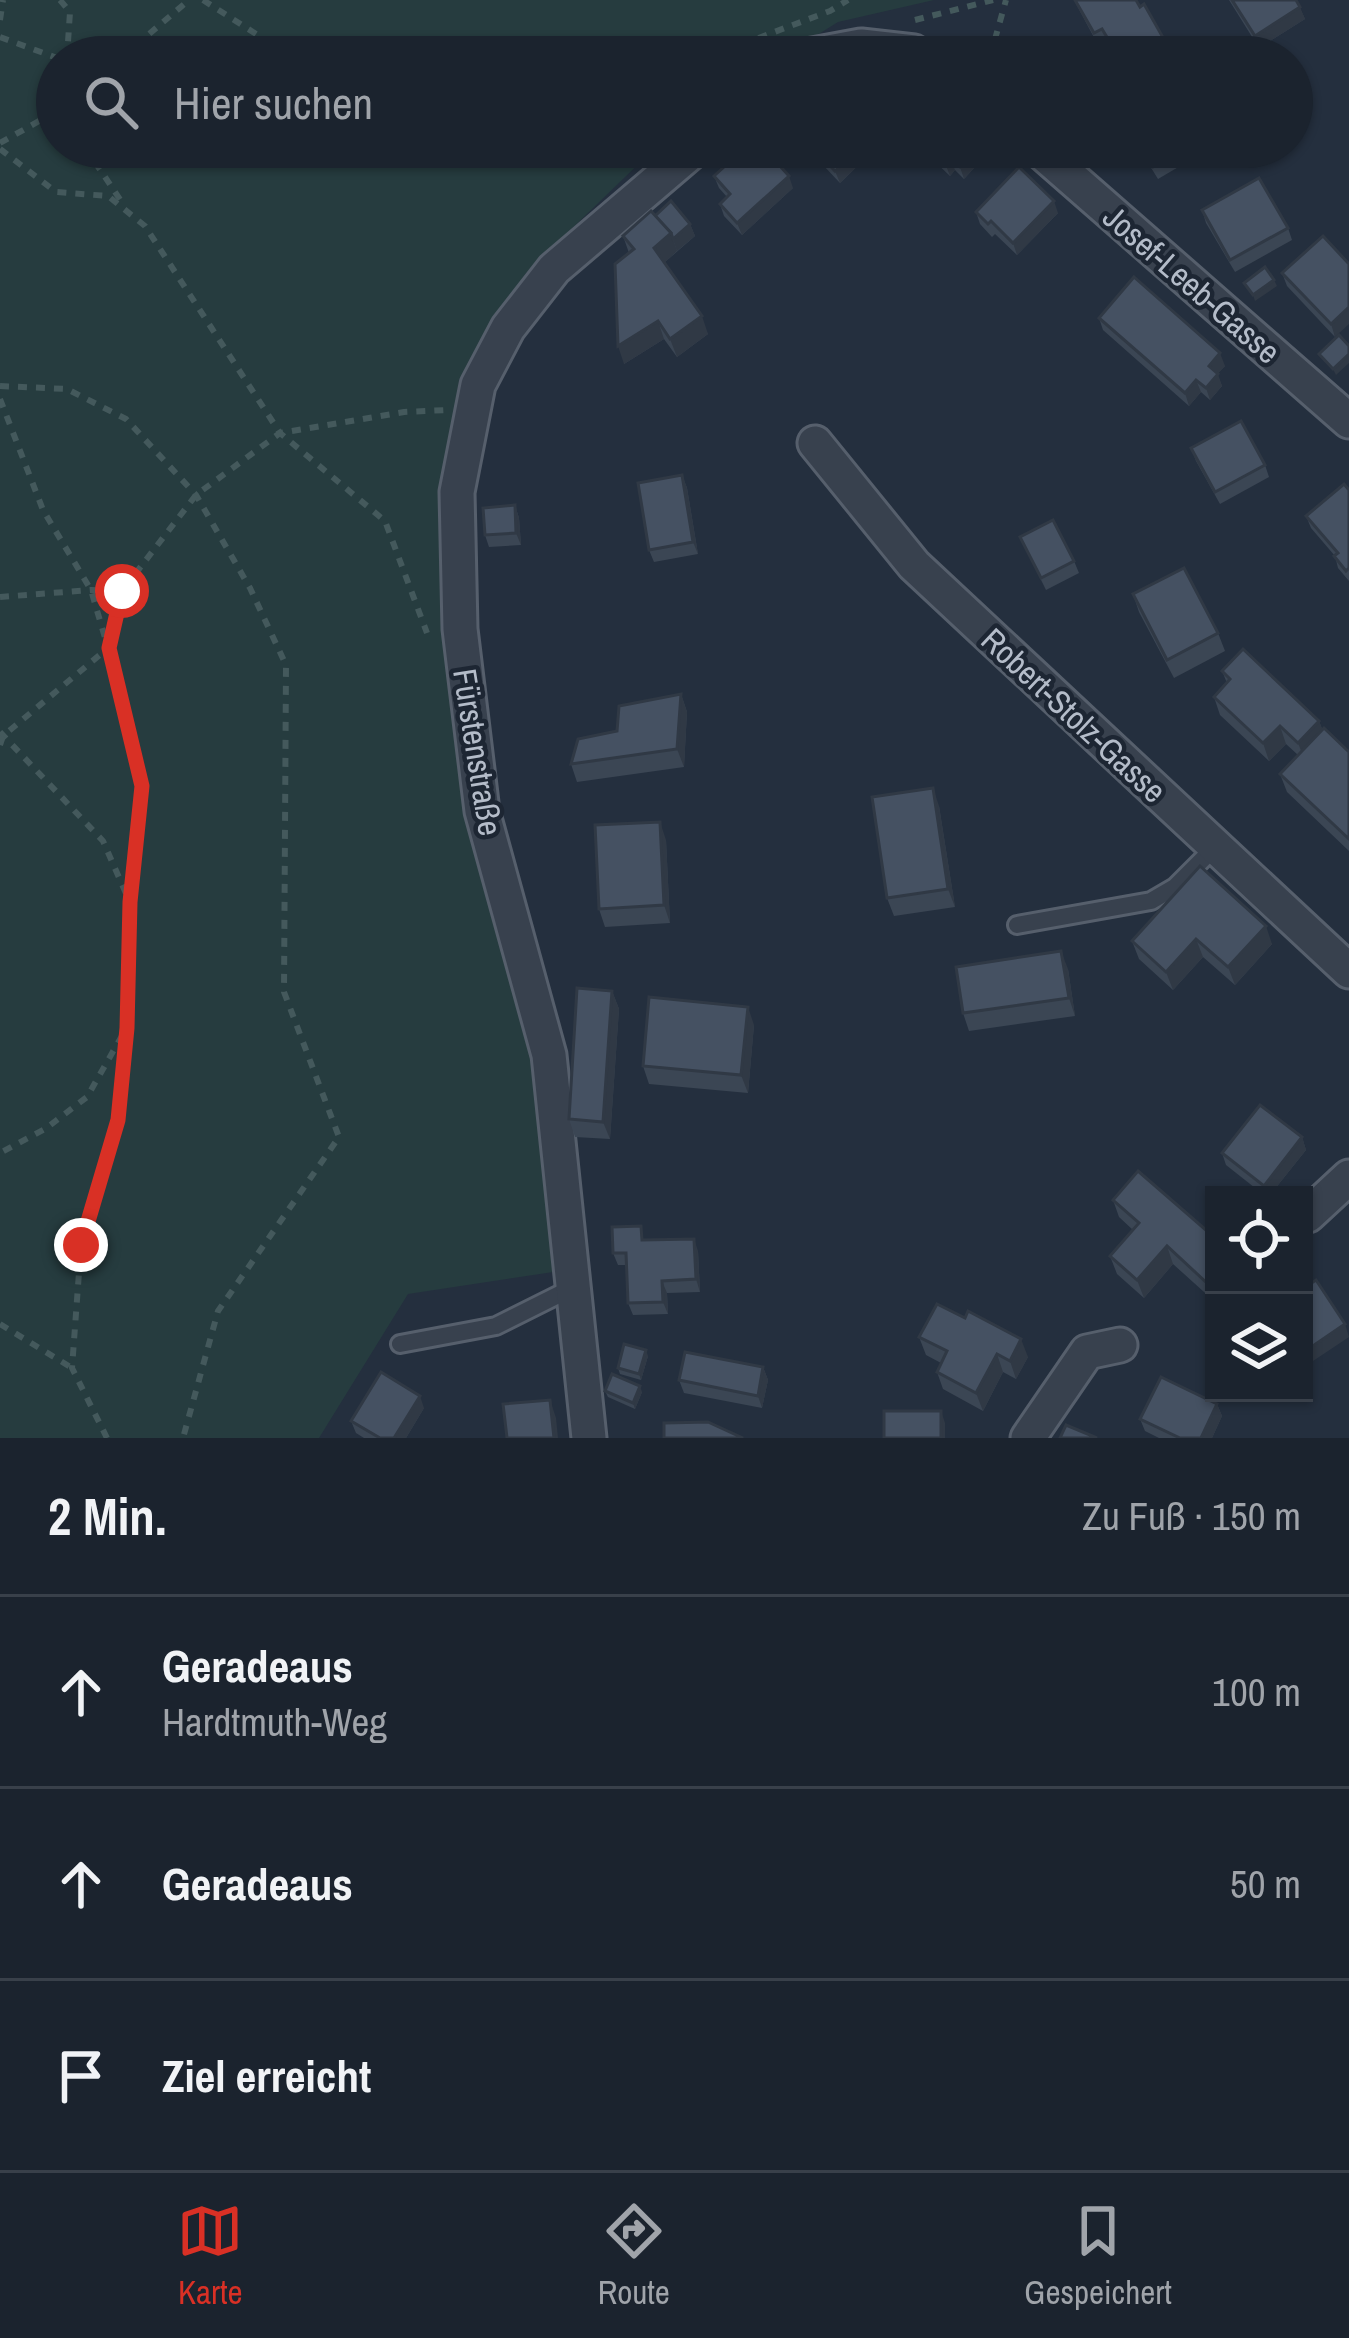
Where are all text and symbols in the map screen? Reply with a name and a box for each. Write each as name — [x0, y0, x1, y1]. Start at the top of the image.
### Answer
search box — [36, 36, 1313, 168]
icon: search — [78, 69, 144, 135]
text: Hier suchen — [174, 72, 373, 133]
street label: Josef-Leeb-Gasse — [1094, 195, 1290, 373]
route start — [95, 564, 149, 618]
street label: Robert-Stolz-Gasse — [972, 618, 1176, 812]
street label: Fürstenstraße — [443, 665, 513, 839]
map controls — [1205, 1186, 1313, 1402]
button: locate — [1205, 1186, 1313, 1294]
route end — [54, 1218, 108, 1272]
button: layers — [1205, 1294, 1313, 1402]
text: 2 Min. — [48, 1482, 167, 1551]
text: Zu Fuß · 150 m — [1082, 1490, 1301, 1542]
text: Geradeaus — [162, 1635, 353, 1696]
icon: ahead — [48, 1659, 114, 1725]
text: 100 m — [1212, 1666, 1301, 1718]
text: Hardtmuth-Weg — [162, 1696, 387, 1748]
icon: ahead — [48, 1851, 114, 1917]
text: Geradeaus — [162, 1853, 353, 1914]
text: 50 m — [1230, 1858, 1301, 1910]
icon: arrive — [48, 2043, 114, 2109]
text: Ziel erreicht — [162, 2045, 371, 2106]
tab: Karte — [177, 2198, 243, 2314]
tab: Route — [598, 2198, 670, 2314]
tab: Gespeichert — [1024, 2198, 1172, 2314]

